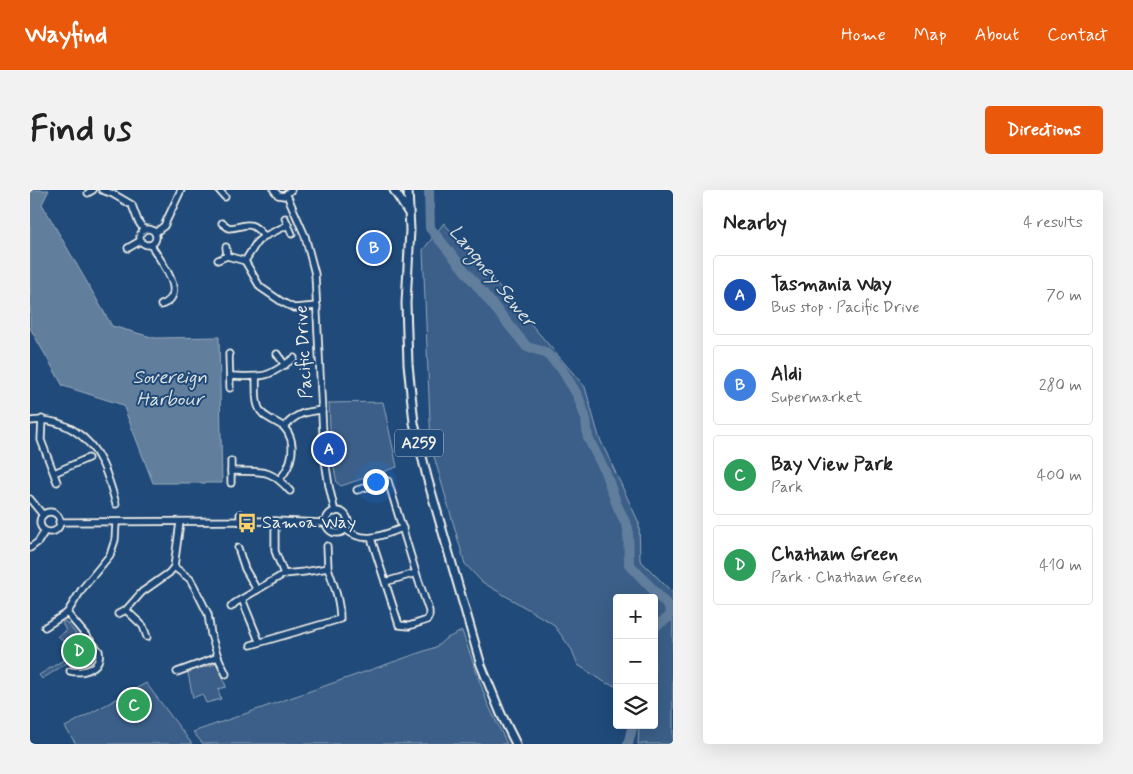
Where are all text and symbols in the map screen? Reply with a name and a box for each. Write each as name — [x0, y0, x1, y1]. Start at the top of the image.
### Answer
text: Wayfind — [25, 20, 107, 51]
text: Home — [841, 23, 886, 47]
text: Map — [914, 23, 947, 47]
text: About — [975, 23, 1019, 47]
text: Contact — [1047, 23, 1108, 47]
button: Directions — [985, 106, 1103, 154]
text: Find us — [30, 107, 132, 153]
text: Nearby — [723, 209, 787, 237]
text: 4 results — [1023, 212, 1083, 233]
water label: Langney Sewer — [442, 220, 543, 336]
pin: B — [358, 229, 390, 267]
text: Tasmania Way — [771, 272, 892, 297]
text: A — [735, 285, 745, 306]
text: 70 m — [1046, 285, 1082, 306]
text: Bus stop · Pacific Drive — [771, 297, 919, 318]
street label: Pacific Drive — [290, 305, 318, 399]
text: Aldi — [771, 362, 802, 387]
water label: Sovereign Harbour — [133, 365, 207, 412]
text: B — [735, 375, 745, 396]
text: 280 m — [1039, 375, 1082, 396]
text: Supermarket — [771, 387, 862, 408]
pin: A — [313, 430, 345, 468]
road number: A259 — [395, 430, 443, 456]
text: Bay View Park — [771, 452, 893, 477]
text: C — [734, 465, 746, 486]
text: 400 m — [1037, 465, 1082, 486]
your location — [363, 469, 389, 495]
text: Park — [771, 477, 803, 498]
place label: Samoa Way — [262, 511, 356, 535]
bus stop icon: Samoa Way — [236, 512, 258, 534]
text: Chatham Green — [771, 542, 898, 567]
text: D — [734, 555, 746, 576]
text: 410 m — [1039, 555, 1082, 576]
text: Park · Chatham Green — [771, 567, 922, 588]
map controls — [613, 594, 658, 729]
button: + — [613, 594, 658, 639]
pin: D — [63, 632, 95, 670]
button: − — [613, 639, 658, 684]
button: layers — [613, 684, 658, 729]
pin: C — [118, 686, 150, 724]

